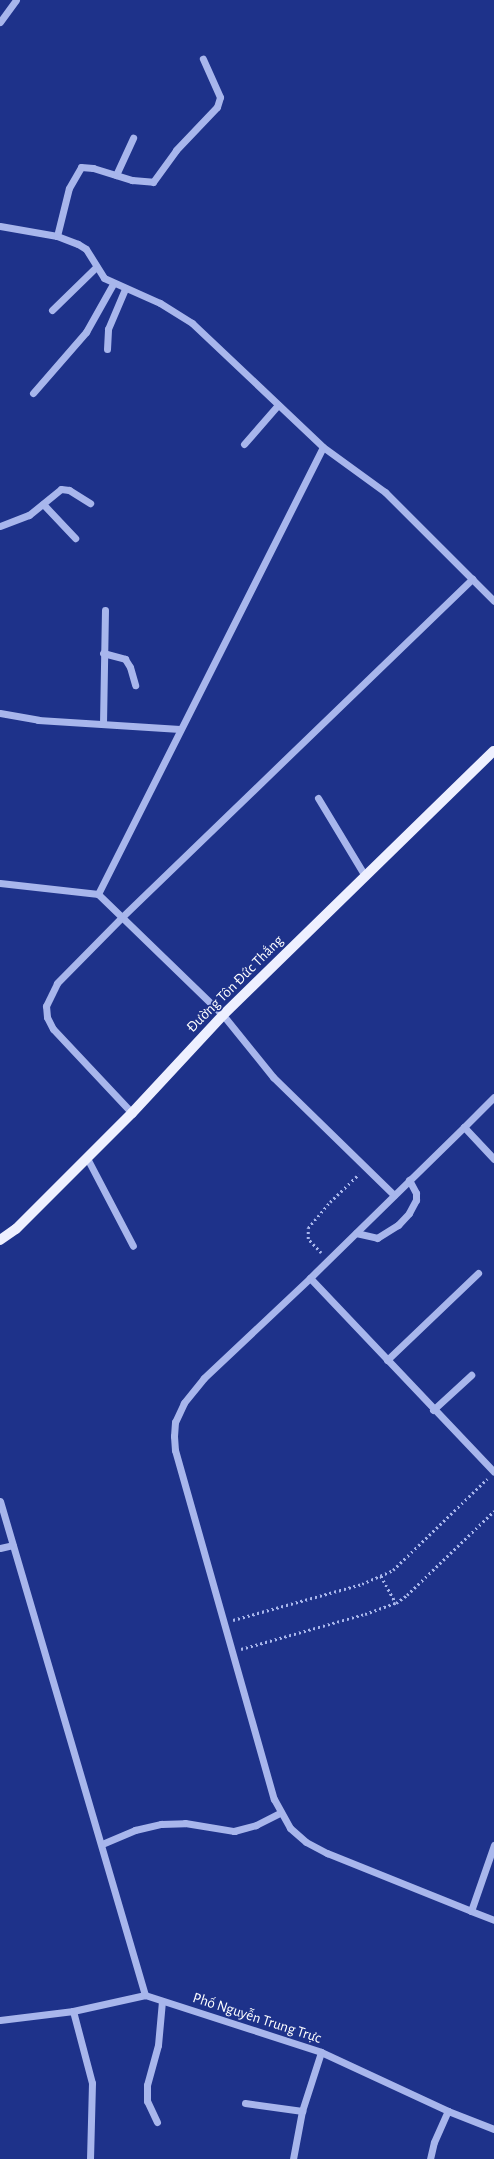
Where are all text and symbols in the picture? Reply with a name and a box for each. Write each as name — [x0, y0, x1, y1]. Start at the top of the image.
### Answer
street label: Đường Tôn Đức Thắng — [183, 932, 287, 1036]
street label: Phố Nguyễn Trung Trực — [190, 1989, 324, 2047]

